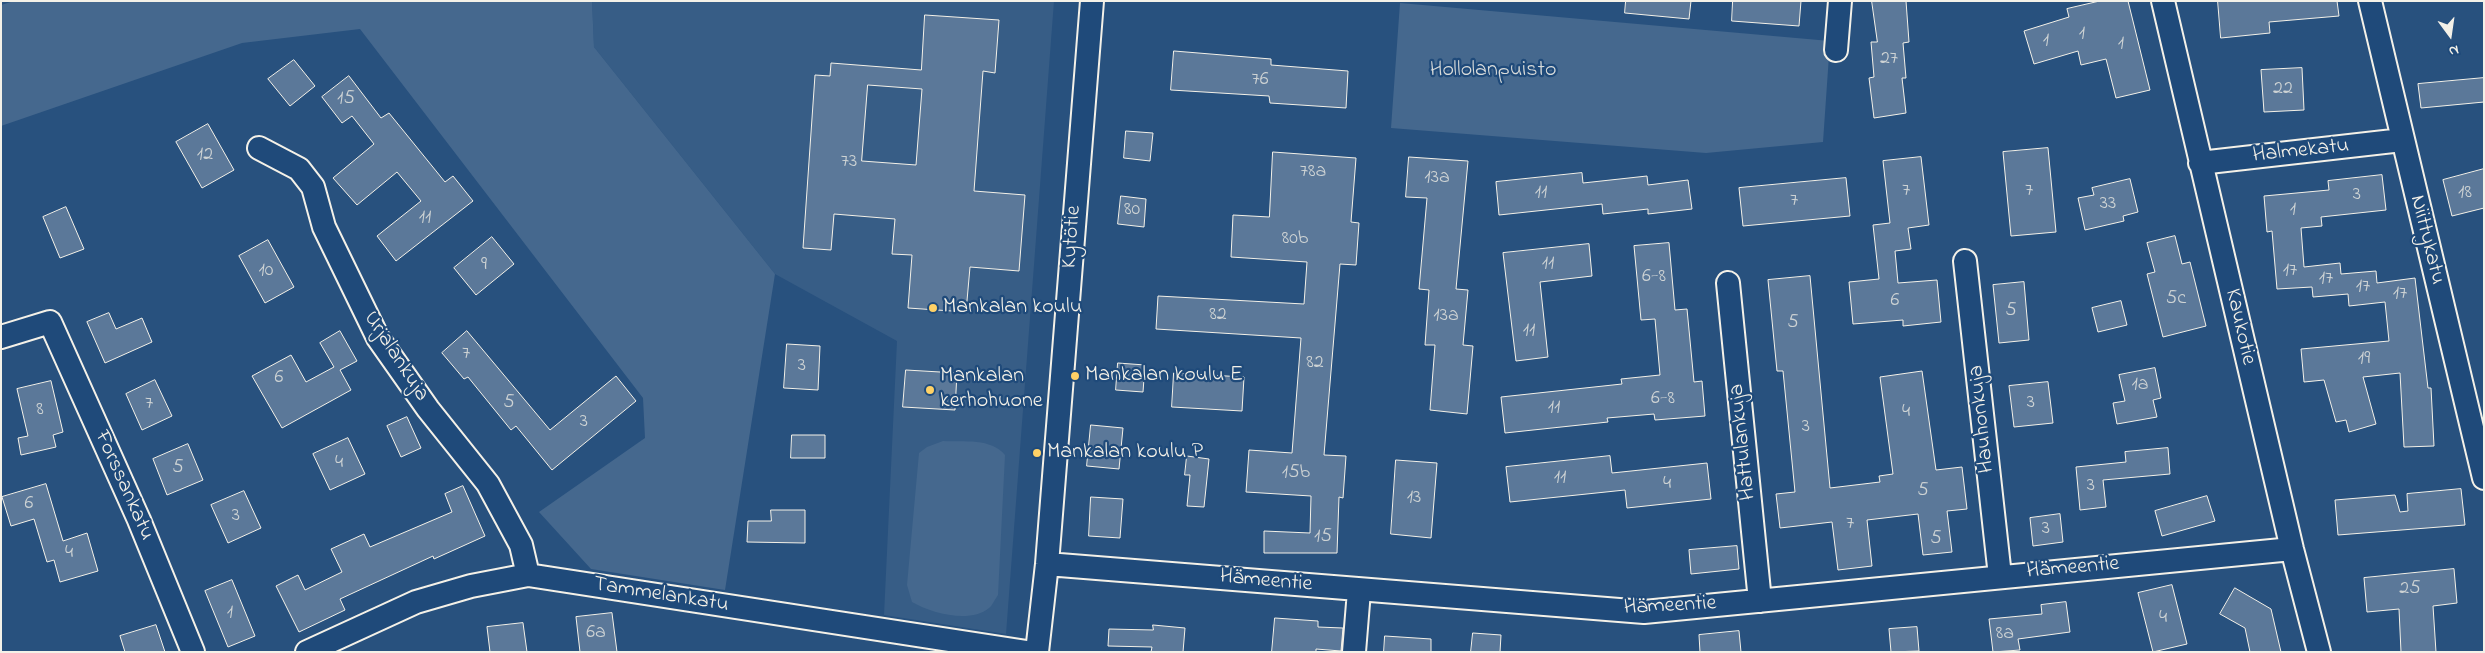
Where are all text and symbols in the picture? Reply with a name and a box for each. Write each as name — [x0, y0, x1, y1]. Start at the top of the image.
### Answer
north arrow — [2425, 10, 2475, 60]
house number: 1 — [2079, 23, 2085, 47]
house number: 1 — [2043, 30, 2049, 54]
house number: 1 — [2118, 33, 2124, 57]
text: N — [2447, 39, 2461, 61]
house number: 27 — [1880, 48, 1898, 72]
park label: Hollolanpuisto — [1430, 58, 1556, 84]
house number: 76 — [1251, 69, 1269, 93]
house number: 22 — [2273, 78, 2293, 102]
house number: 15 — [337, 88, 355, 112]
street label: Halmekatu — [2252, 134, 2350, 170]
house number: 12 — [197, 144, 213, 168]
house number: 73 — [841, 151, 857, 175]
house number: 78a — [1300, 161, 1326, 185]
house number: 13a — [1424, 167, 1450, 191]
house number: 7 — [1902, 180, 1910, 204]
house number: 7 — [2025, 180, 2033, 204]
house number: 11 — [1535, 182, 1547, 206]
house number: 18 — [2458, 182, 2472, 206]
house number: 3 — [2353, 184, 2361, 208]
house number: 7 — [1790, 190, 1798, 214]
house number: 33 — [2100, 193, 2116, 217]
street label: Niittykatu — [2402, 193, 2450, 287]
house number: 80 — [1124, 199, 1140, 223]
house number: 1 — [2290, 199, 2296, 223]
street label: Kytötie — [1058, 205, 1088, 269]
house number: 11 — [419, 207, 431, 231]
house number: 80b — [1282, 228, 1308, 252]
house number: 11 — [1542, 253, 1554, 277]
house number: 9 — [481, 254, 487, 278]
house number: 10 — [259, 260, 273, 284]
house number: 17 — [2283, 260, 2297, 284]
house number: 6-8 — [1642, 266, 1666, 290]
house number: 17 — [2319, 268, 2333, 292]
house number: 17 — [2356, 276, 2370, 300]
house number: 17 — [2393, 283, 2407, 307]
street label: Kaukotie — [2217, 286, 2261, 368]
house number: 5c — [2166, 288, 2186, 312]
house number: 6 — [1891, 290, 1899, 314]
place label: Mankalan koulu — [943, 295, 1082, 321]
house number: 5 — [2005, 300, 2017, 324]
marker: Mankalan koulu — [927, 302, 939, 314]
house number: 82 — [1209, 304, 1227, 328]
house number: 13a — [1433, 305, 1459, 329]
street label: Urjalankuja — [356, 307, 434, 407]
house number: 5 — [1787, 312, 1799, 336]
house number: 11 — [1523, 320, 1535, 344]
house number: 7 — [462, 343, 470, 367]
house number: 19 — [2358, 348, 2370, 372]
house number: 82 — [1306, 352, 1324, 376]
house number: 3 — [798, 355, 806, 379]
place label: Mankalan koulu E — [1085, 363, 1243, 389]
place label: Mankalan kerhohuone — [940, 364, 1043, 416]
street label: Hauhonkuja — [1964, 364, 2002, 474]
house number: 6 — [275, 367, 283, 391]
marker: Mankalan koulu E — [1069, 370, 1081, 382]
house number: 1a — [2131, 374, 2149, 398]
street label: Hattulankuja — [1725, 383, 1763, 501]
marker: Mankalan kerhohuone — [924, 384, 936, 396]
house number: 6-8 — [1651, 388, 1675, 412]
house number: 5 — [503, 392, 515, 416]
house number: 3 — [2027, 392, 2035, 416]
house number: 7 — [145, 393, 153, 417]
house number: 11 — [1548, 397, 1560, 421]
house number: 8 — [36, 399, 44, 423]
house number: 4 — [1902, 401, 1910, 425]
house number: 3 — [580, 411, 588, 435]
house number: 3 — [1802, 416, 1810, 440]
street label: Forssankatu — [87, 427, 159, 545]
place label: Mankalan koulu P — [1047, 440, 1203, 466]
marker: Mankalan koulu P — [1031, 447, 1043, 459]
house number: 4 — [335, 452, 343, 476]
house number: 5 — [172, 457, 184, 481]
house number: 15b — [1282, 462, 1310, 486]
house number: 11 — [1554, 467, 1566, 491]
house number: 4 — [1663, 473, 1671, 497]
house number: 3 — [2087, 475, 2095, 499]
house number: 5 — [1917, 480, 1929, 504]
house number: 13 — [1407, 487, 1421, 511]
house number: 6 — [25, 493, 33, 517]
house number: 3 — [232, 505, 240, 529]
house number: 7 — [1846, 513, 1854, 537]
house number: 3 — [2042, 518, 2050, 542]
house number: 15 — [1314, 526, 1332, 550]
house number: 5 — [1930, 528, 1942, 552]
house number: 4 — [65, 542, 73, 566]
street label: Hämeentie — [2026, 552, 2120, 586]
street label: Hämeentie — [1219, 565, 1313, 599]
street label: Tammelankatu — [592, 572, 730, 620]
house number: 25 — [2399, 578, 2421, 602]
street label: Hämeentie — [1623, 591, 1717, 623]
house number: 1 — [227, 602, 233, 626]
house number: 4 — [2159, 607, 2167, 631]
house number: 6a — [586, 622, 606, 646]
house number: 8a — [1996, 623, 2014, 647]

